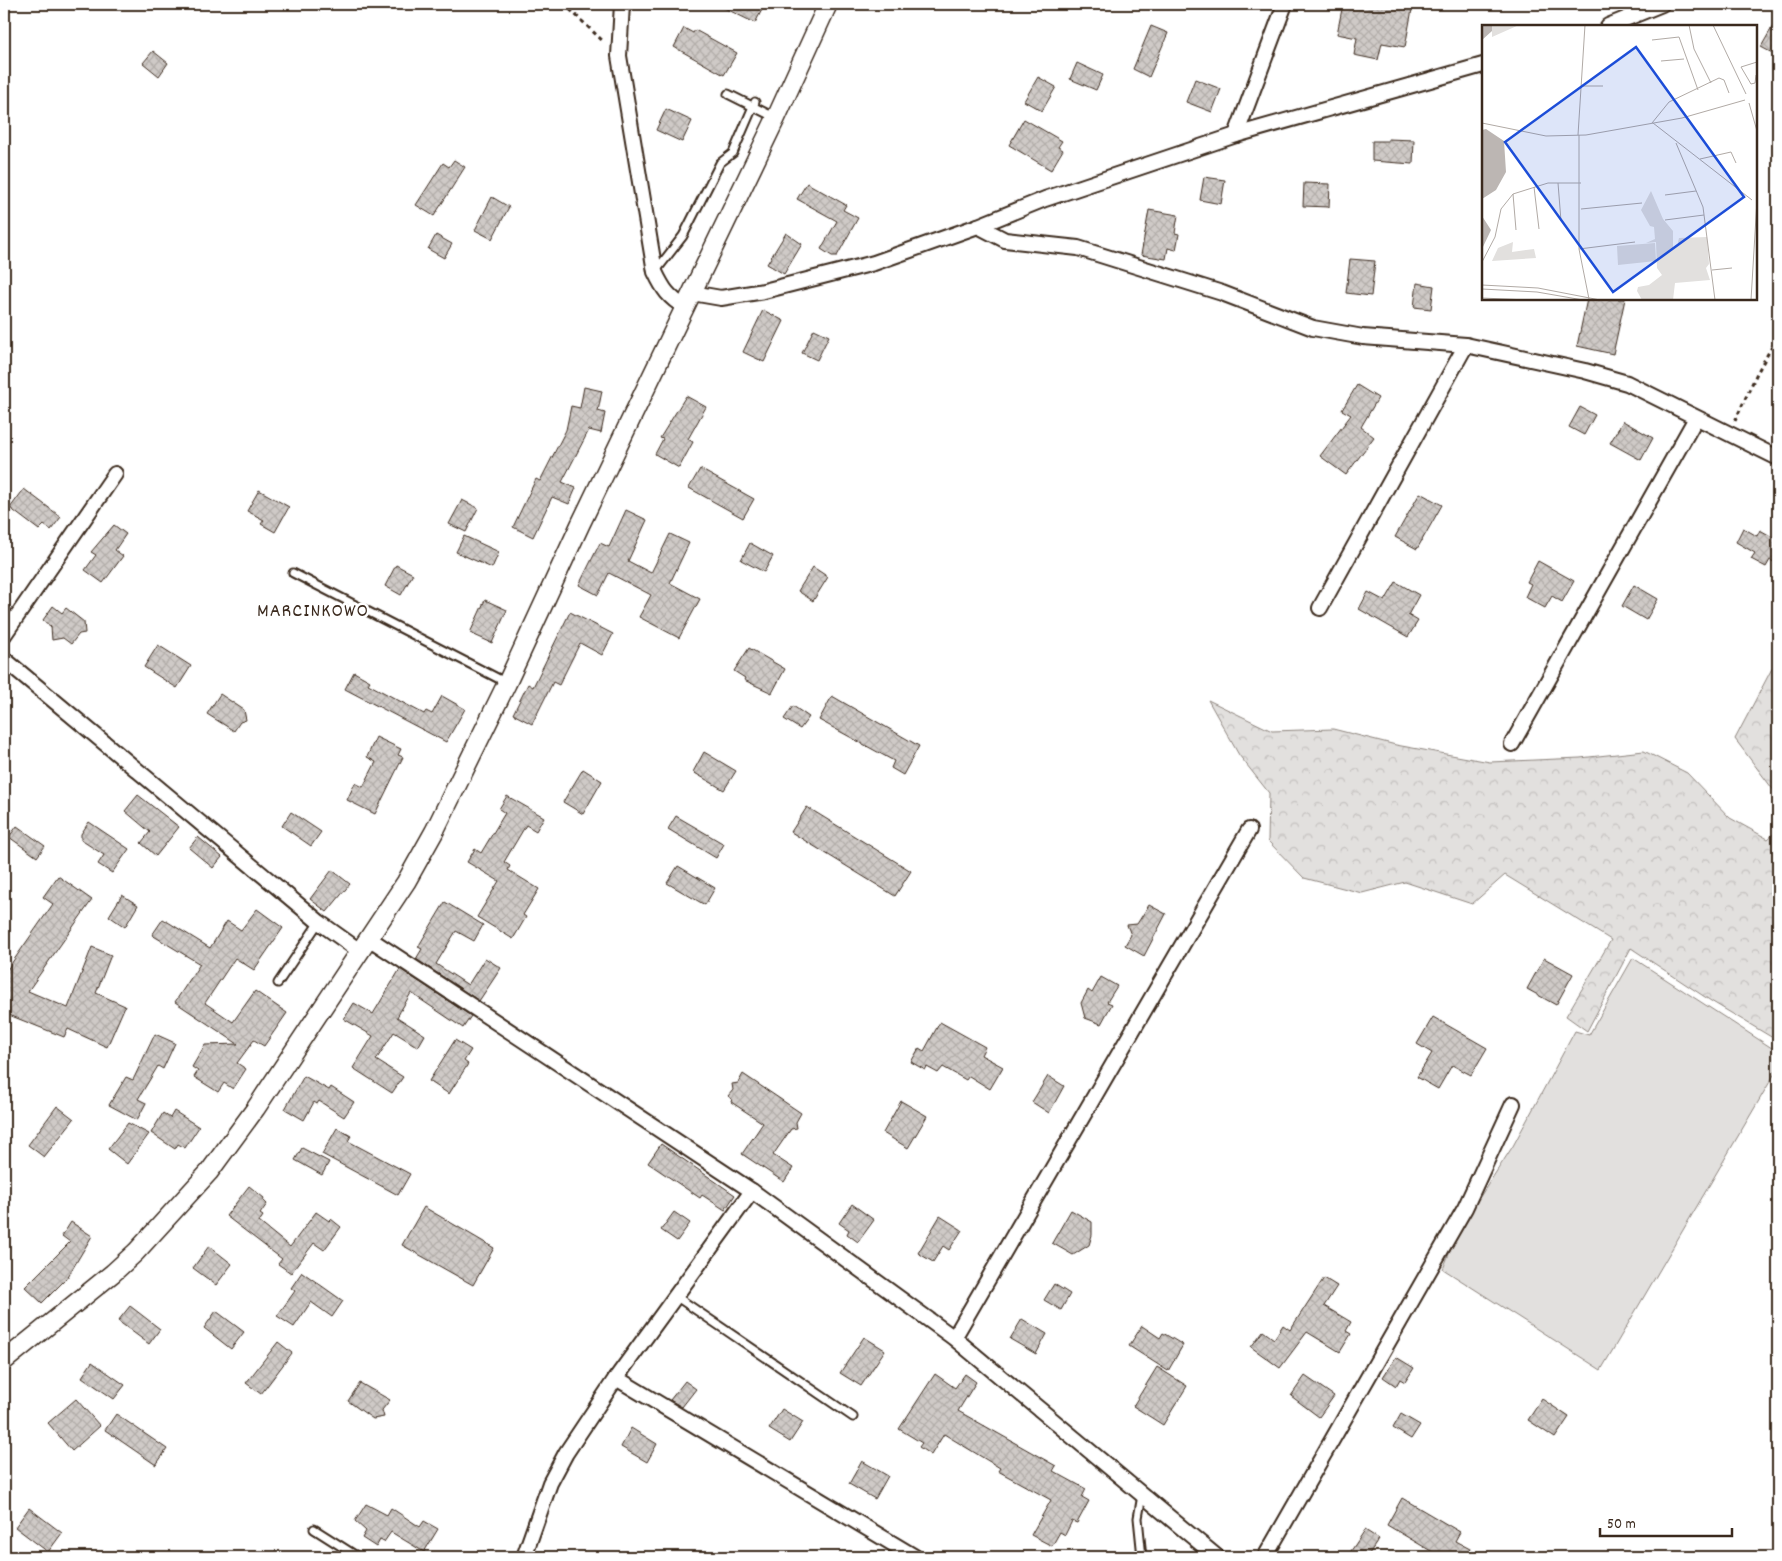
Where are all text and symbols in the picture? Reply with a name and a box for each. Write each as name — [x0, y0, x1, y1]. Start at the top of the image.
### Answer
inset map — [1482, 25, 1757, 300]
district label: MARCINKOWO — [257, 598, 369, 626]
scale bar — [1600, 1506, 1732, 1538]
text: 50 m — [1607, 1514, 1636, 1536]

